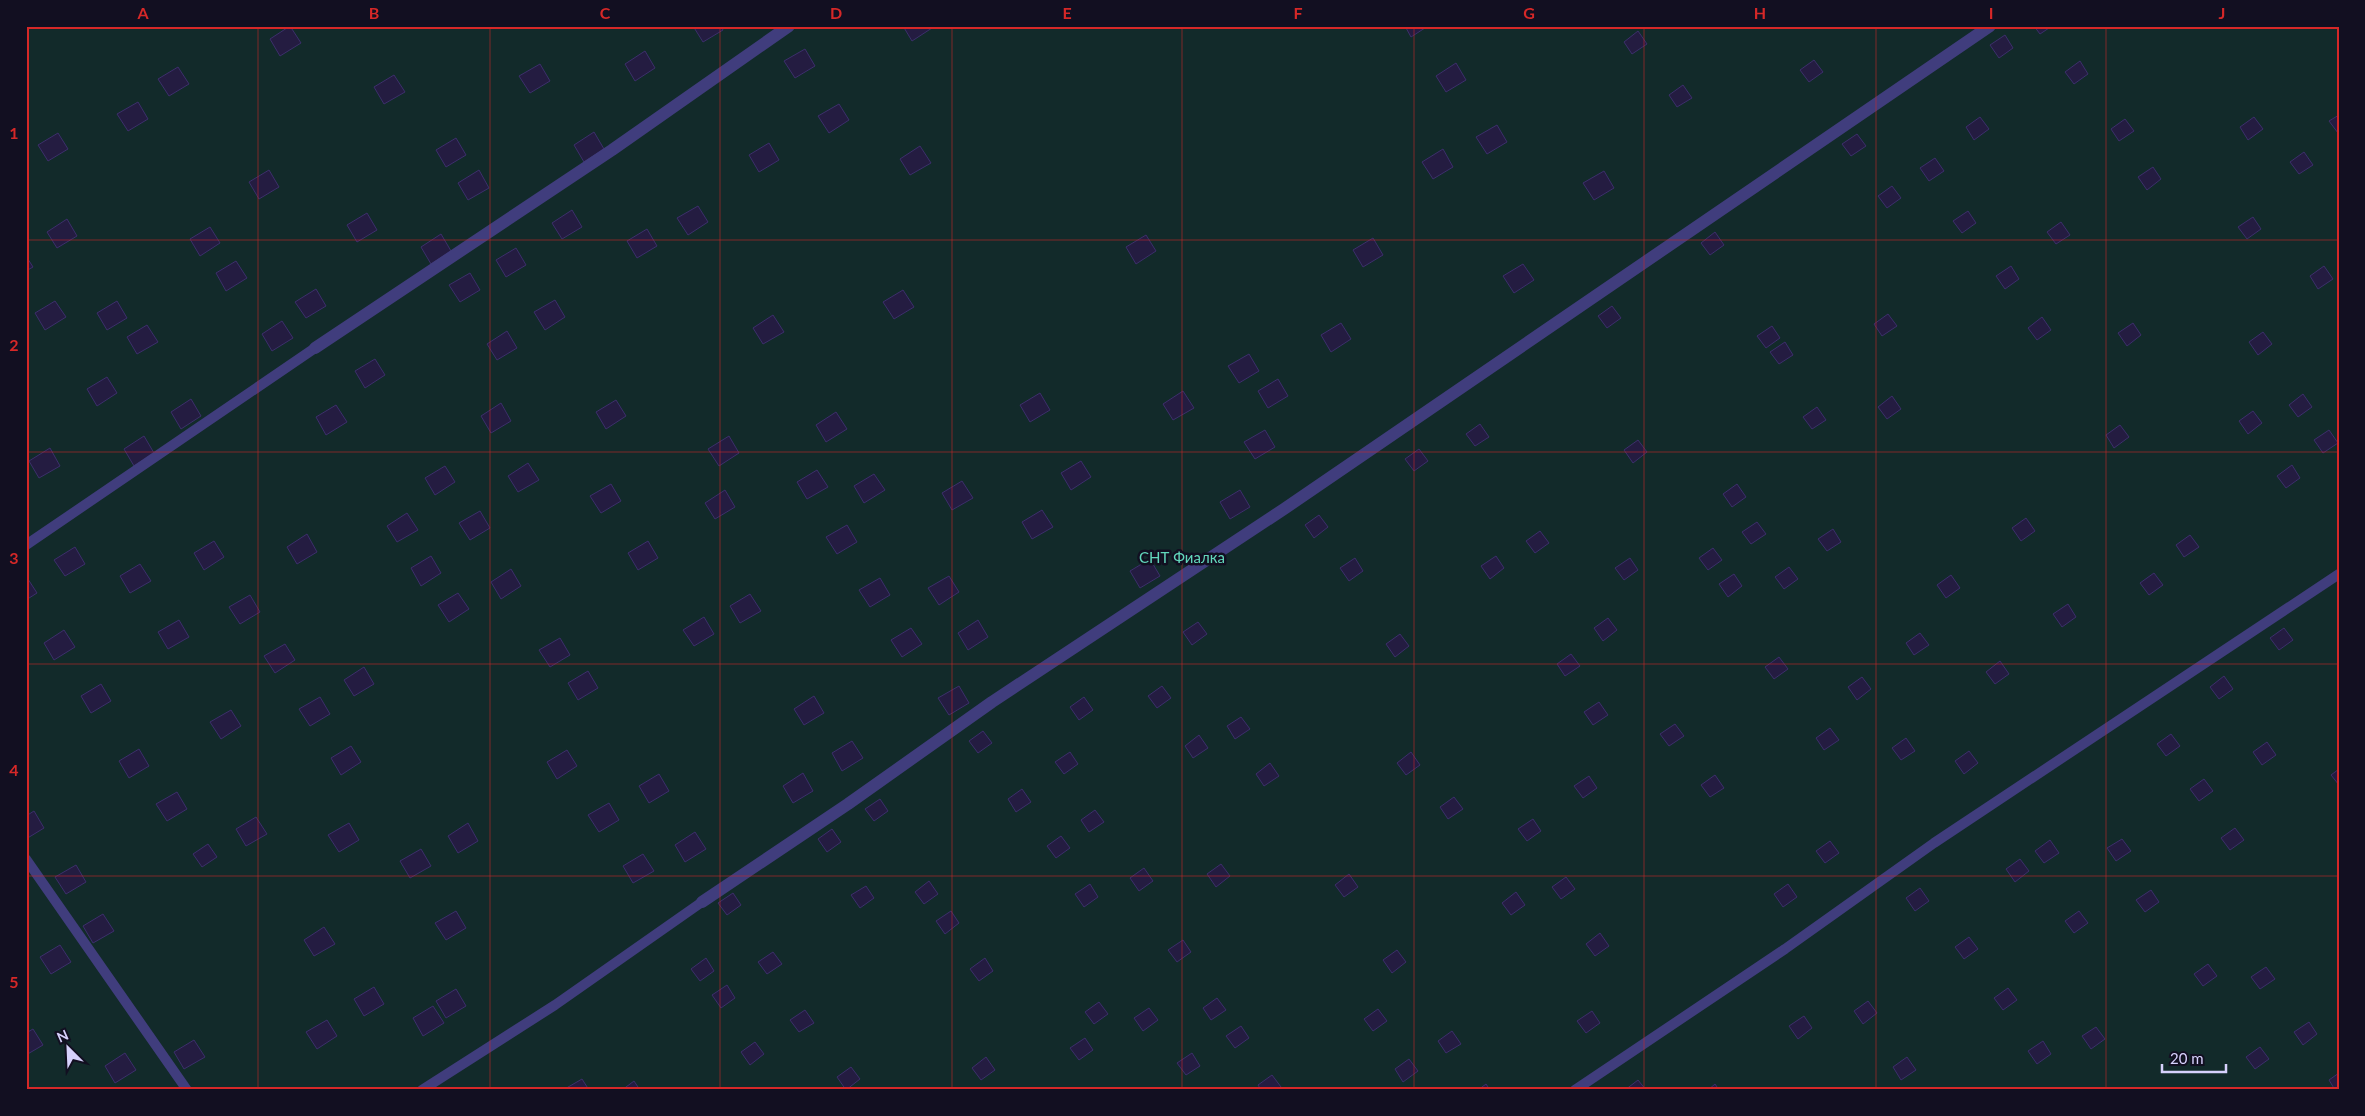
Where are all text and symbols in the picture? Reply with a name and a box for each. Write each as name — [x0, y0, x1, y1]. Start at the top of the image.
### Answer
text: A — [136, 3, 149, 22]
text: B — [369, 3, 379, 22]
text: C — [600, 3, 611, 22]
text: D — [830, 3, 842, 22]
text: E — [1062, 3, 1072, 22]
text: F — [1293, 3, 1303, 22]
text: G — [1523, 3, 1535, 22]
text: H — [1754, 3, 1766, 22]
text: I — [1989, 3, 1993, 22]
text: J — [2219, 3, 2225, 22]
text: 1 — [9, 123, 19, 142]
text: 2 — [9, 335, 19, 354]
text: 3 — [9, 548, 19, 567]
park label: СНТ Фиалка — [1139, 548, 1225, 566]
text: 4 — [9, 760, 19, 779]
text: 5 — [9, 972, 19, 991]
north arrow — [42, 1024, 92, 1074]
text: N — [54, 1026, 71, 1046]
scale bar — [2162, 1041, 2226, 1073]
text: 20 m — [2170, 1049, 2204, 1067]

